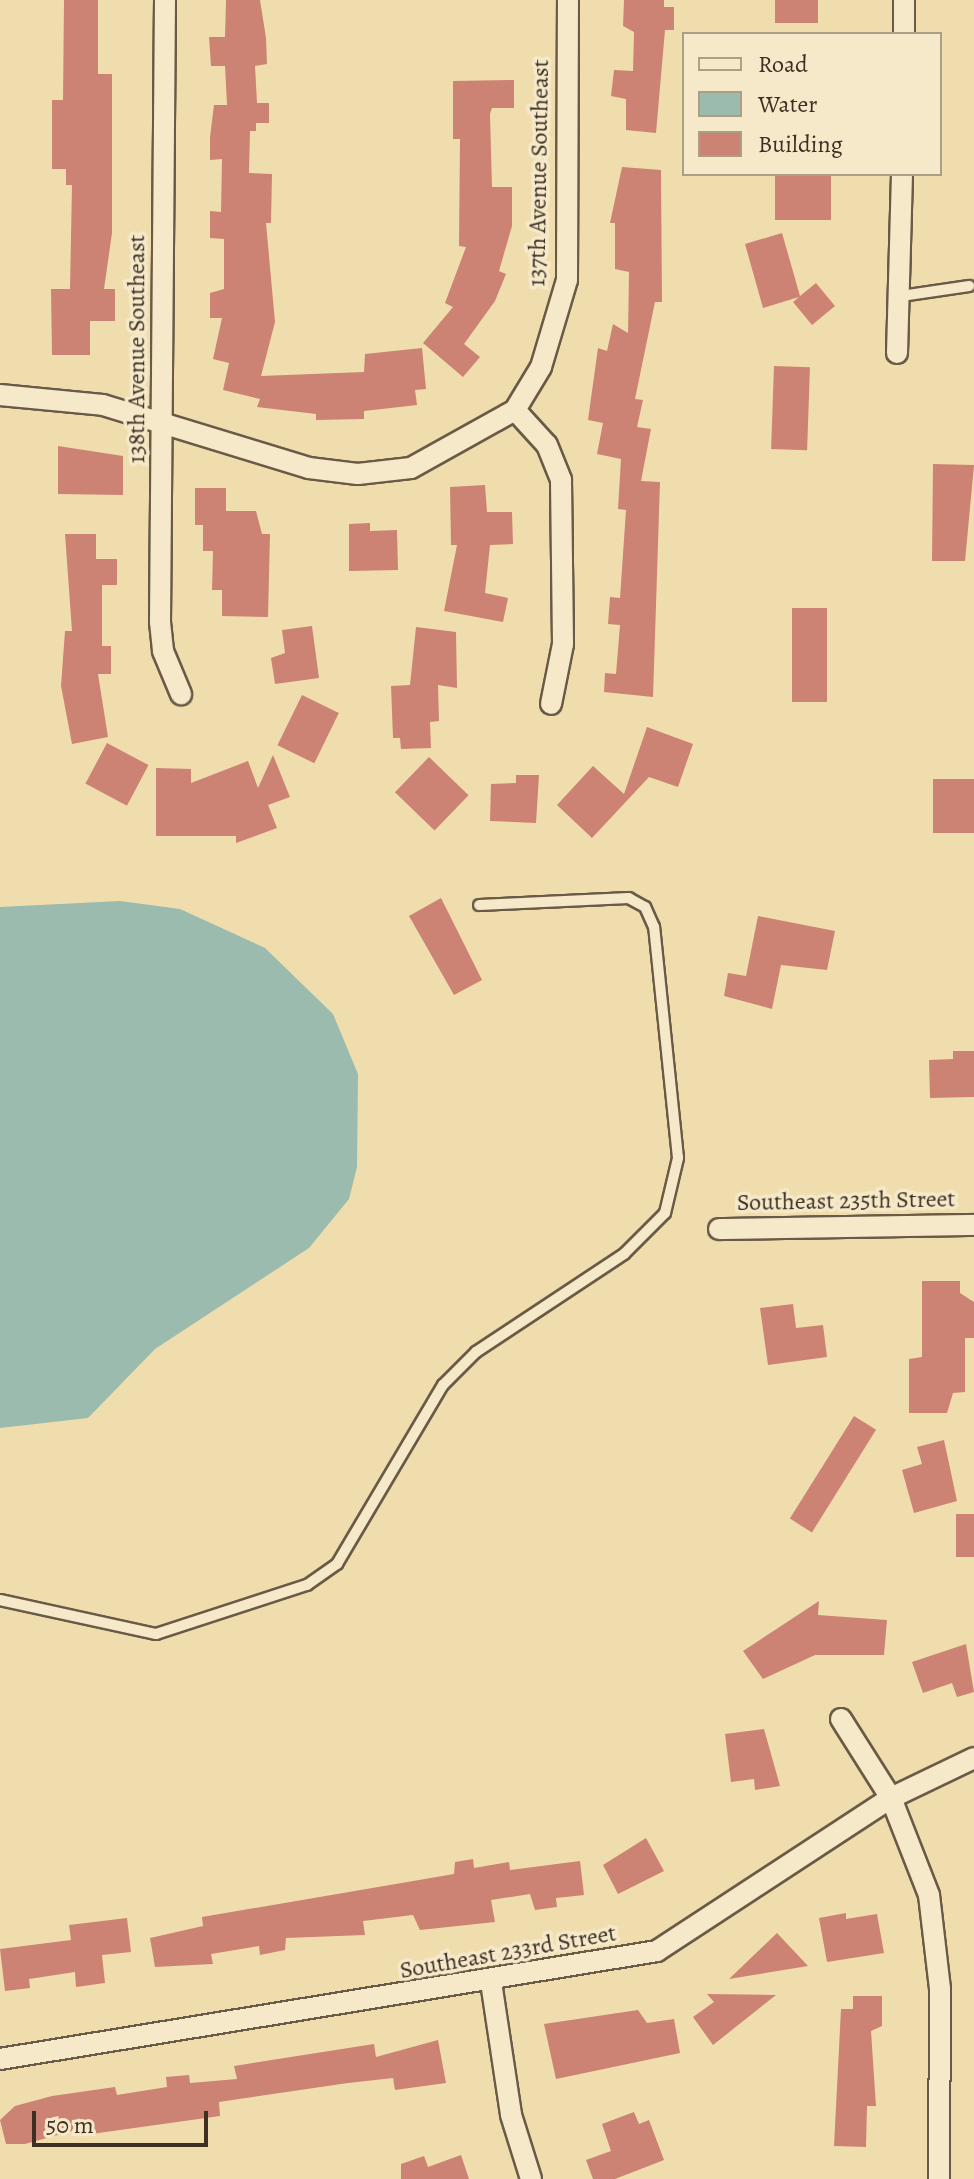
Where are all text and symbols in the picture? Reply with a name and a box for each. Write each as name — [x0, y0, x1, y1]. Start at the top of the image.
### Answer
legend — [682, 32, 942, 176]
text: Road — [758, 48, 808, 80]
street label: 137th Avenue Southeast — [523, 59, 555, 287]
text: Water — [758, 88, 818, 120]
text: Building — [758, 128, 843, 160]
street label: 138th Avenue Southeast — [123, 235, 151, 463]
street label: Southeast 235th Street — [737, 1185, 955, 1217]
street label: Southeast 233rd Street — [398, 1919, 618, 1985]
scale bar — [36, 2095, 212, 2145]
text: 50 m — [46, 2109, 94, 2141]

